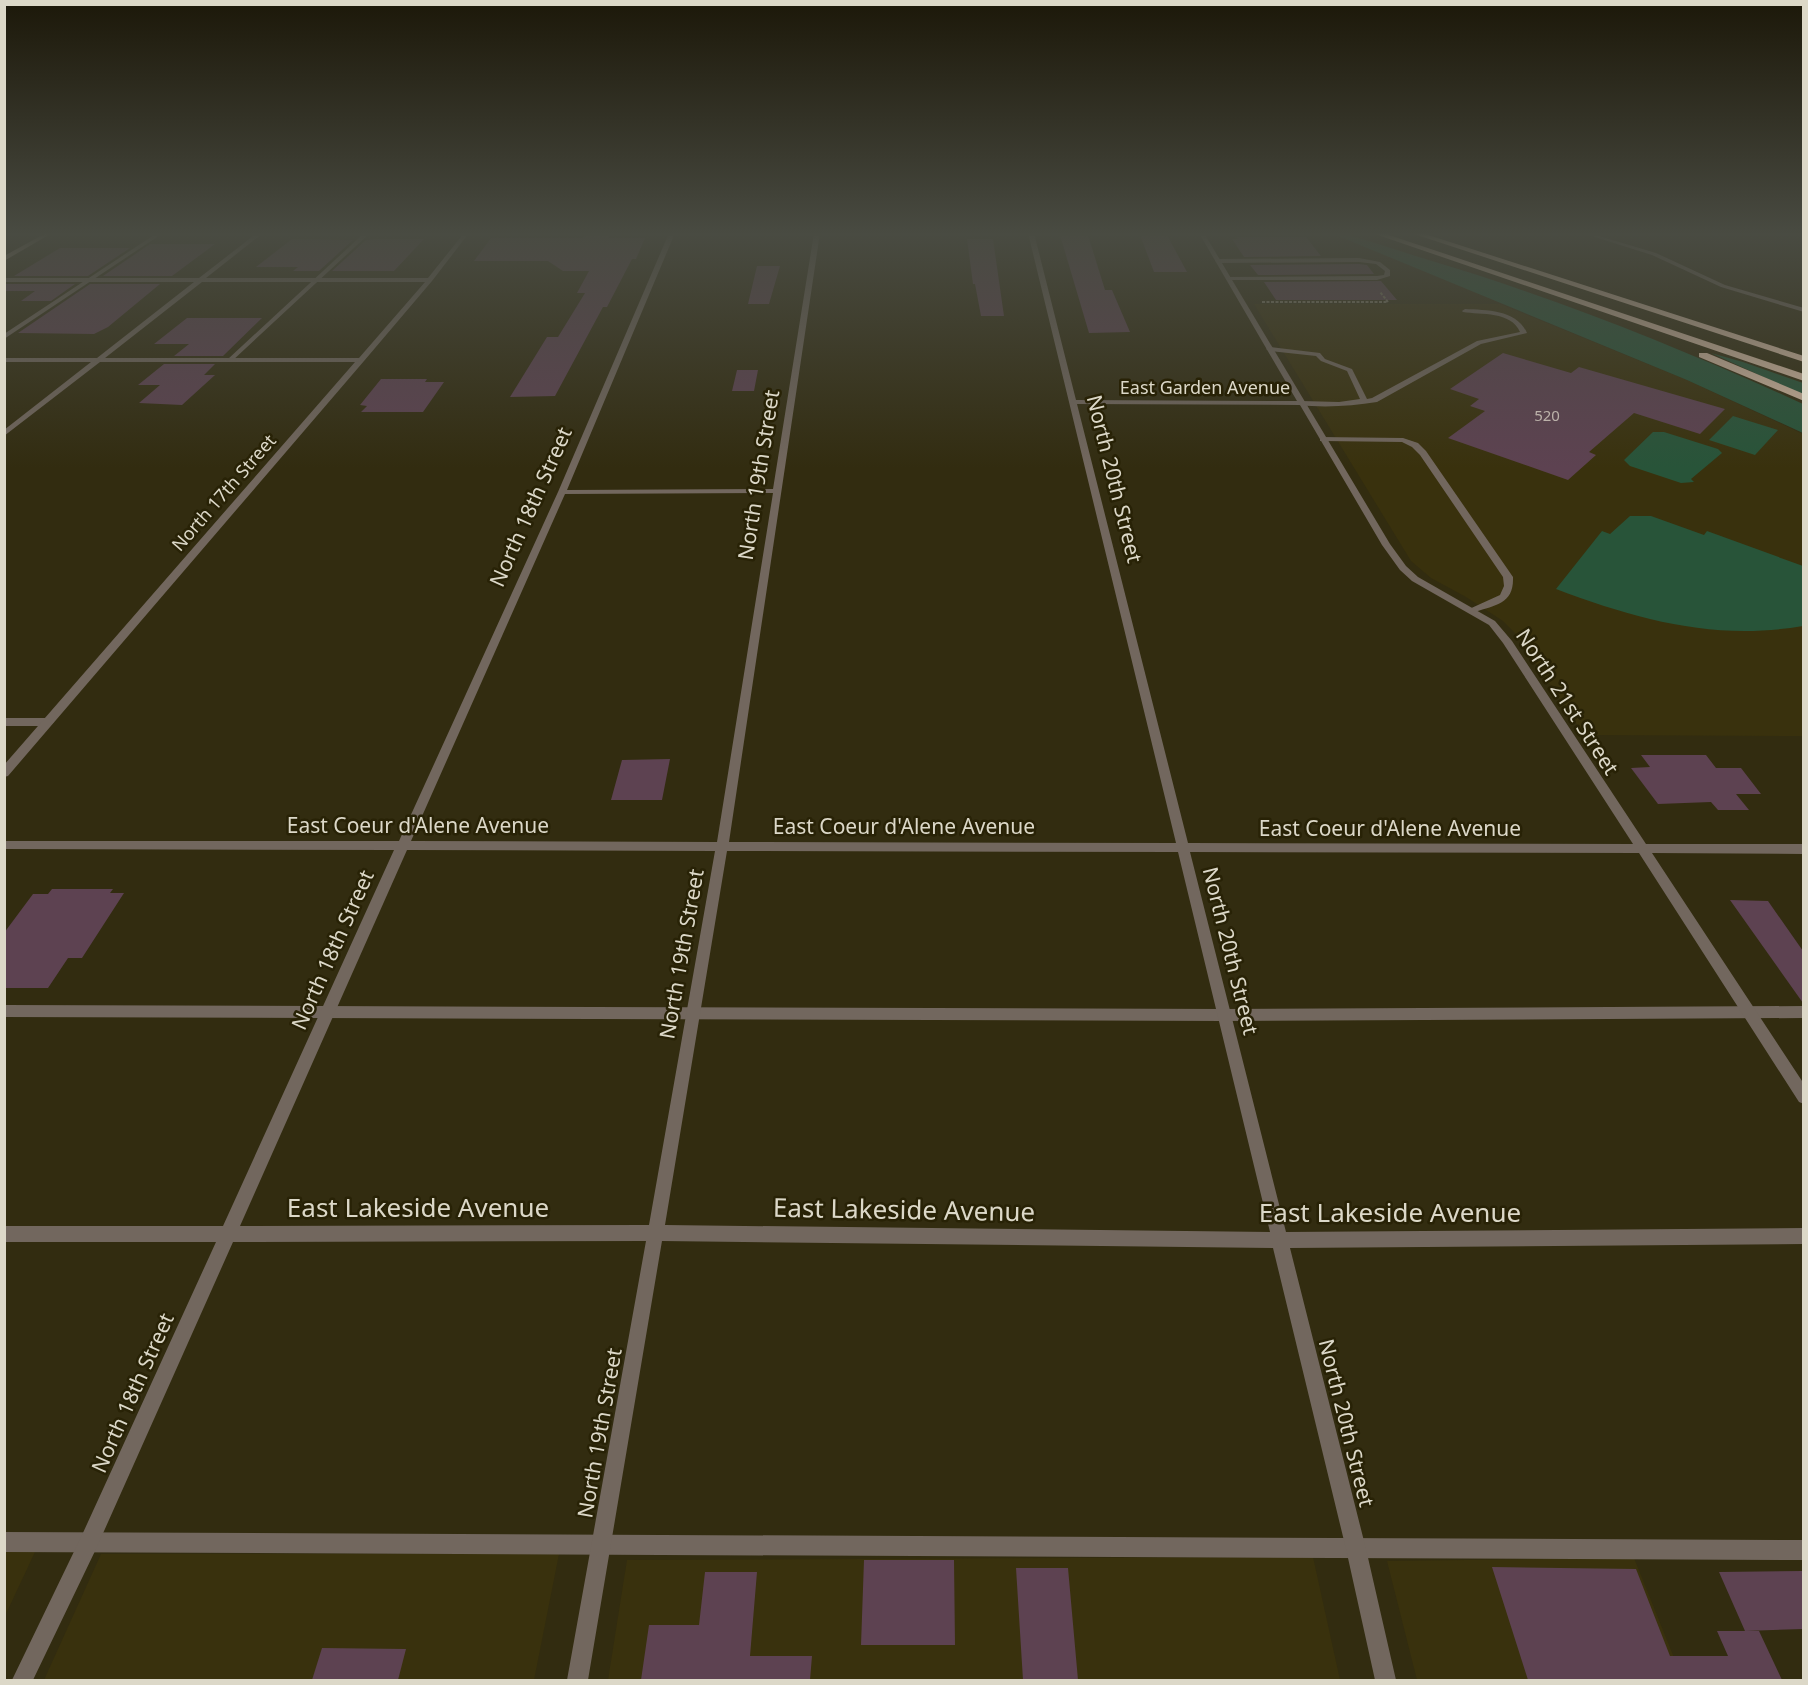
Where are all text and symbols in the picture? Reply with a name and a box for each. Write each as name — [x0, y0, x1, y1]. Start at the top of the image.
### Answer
street label: East Garden Avenue — [1120, 375, 1290, 399]
street label: North 19th Street — [731, 387, 785, 562]
street label: North 20th Street — [1081, 392, 1149, 566]
house number: 520 — [1534, 405, 1560, 425]
street label: North 18th Street — [482, 422, 578, 591]
street label: North 17th Street — [166, 428, 281, 556]
street label: North 21st Street — [1510, 623, 1626, 780]
street label: East Coeur d'Alene Avenue — [287, 811, 549, 839]
street label: East Coeur d'Alene Avenue — [773, 812, 1035, 840]
street label: East Coeur d'Alene Avenue — [1259, 814, 1521, 842]
street label: North 20th Street — [1197, 864, 1265, 1038]
street label: North 18th Street — [284, 865, 380, 1034]
street label: North 19th Street — [652, 866, 710, 1041]
street label: East Lakeside Avenue — [287, 1189, 549, 1225]
street label: East Lakeside Avenue — [773, 1189, 1035, 1229]
street label: East Lakeside Avenue — [1259, 1194, 1521, 1230]
street label: North 18th Street — [84, 1308, 180, 1477]
street label: North 20th Street — [1313, 1336, 1381, 1510]
street label: North 19th Street — [570, 1345, 628, 1520]

